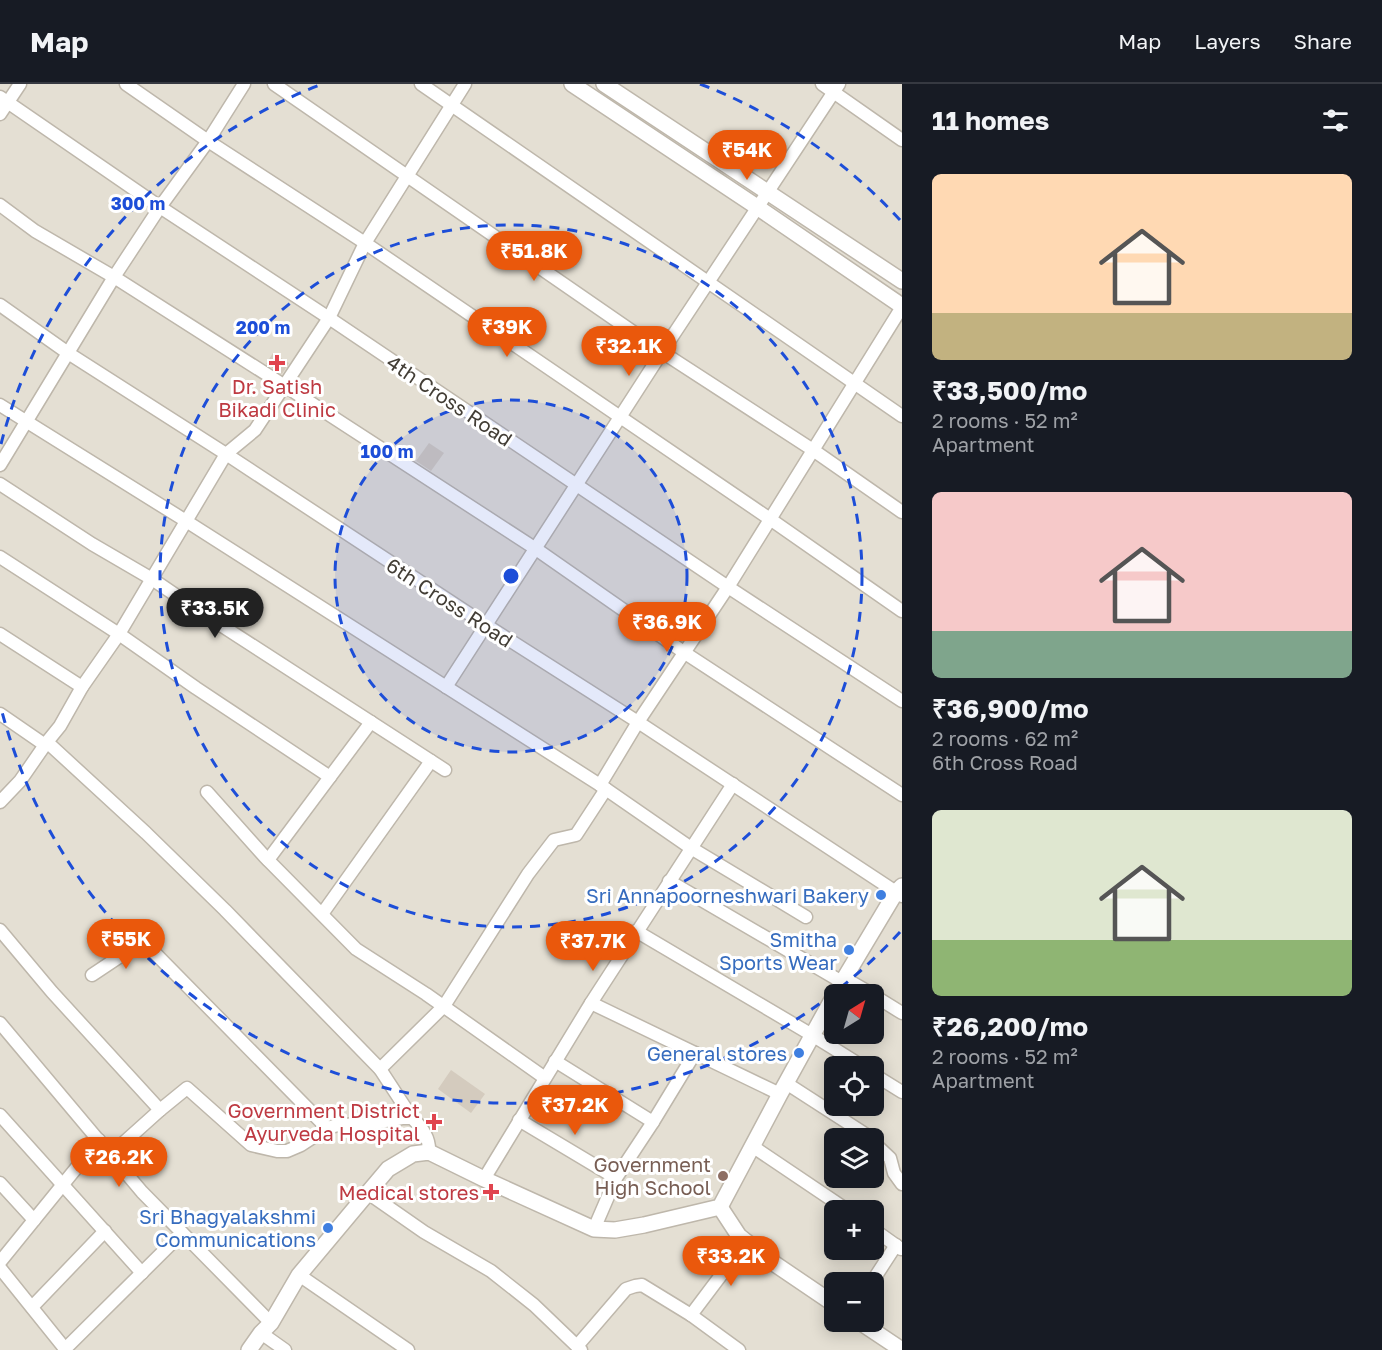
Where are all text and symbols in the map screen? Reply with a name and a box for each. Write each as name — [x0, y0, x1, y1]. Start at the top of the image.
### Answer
text: Map — [30, 25, 88, 58]
text: Map — [1118, 28, 1161, 54]
text: Layers — [1194, 28, 1261, 54]
text: Share — [1294, 28, 1352, 54]
icon: filters — [1319, 104, 1352, 137]
text: 11 homes — [932, 105, 1049, 136]
pin: ₹54K — [711, 130, 783, 181]
text: ₹54K — [722, 137, 772, 161]
text: 300 m — [111, 192, 165, 214]
icon: home — [1088, 213, 1196, 321]
pin: ₹51.8K — [485, 231, 583, 282]
text: ₹51.8K — [500, 238, 568, 262]
pin: ₹39K — [471, 307, 543, 358]
text: ₹39K — [482, 314, 532, 338]
text: 200 m — [236, 316, 290, 338]
pin: ₹32.1K — [580, 326, 678, 377]
text: ₹32.1K — [595, 333, 663, 357]
street label: 4th Cross Road — [383, 349, 517, 451]
marker: Dr. Satish Bikadi Clinic — [268, 354, 286, 372]
place label: Dr. Satish Bikadi Clinic — [218, 374, 336, 421]
text: ₹33,500/mo — [932, 375, 1087, 406]
text: 2 rooms · 52 m² — [932, 408, 1078, 432]
text: Apartment — [932, 432, 1035, 456]
text: 100 m — [361, 440, 413, 462]
icon: home — [1088, 531, 1196, 639]
street label: 6th Cross Road — [382, 552, 518, 652]
centre of rings — [501, 566, 521, 586]
pin: ₹33.5K — [166, 588, 264, 639]
text: ₹33.5K — [181, 595, 249, 619]
pin: ₹36.9K — [618, 602, 716, 653]
text: ₹36.9K — [632, 609, 702, 633]
text: ₹36,900/mo — [932, 693, 1089, 724]
text: 2 rooms · 62 m² — [932, 726, 1078, 750]
text: 6th Cross Road — [932, 750, 1078, 774]
icon: home — [1088, 849, 1196, 957]
place label: Sri Annapoorneshwari Bakery — [586, 883, 869, 907]
marker: Sri Annapoorneshwari Bakery — [874, 888, 888, 902]
pin: ₹55K — [90, 919, 162, 970]
pin: ₹37.7K — [544, 921, 642, 972]
text: ₹55K — [101, 926, 151, 950]
place label: Smitha Sports Wear — [719, 927, 837, 974]
text: ₹37.7K — [560, 928, 626, 952]
marker: Smitha Sports Wear — [842, 943, 856, 957]
north arrow — [824, 984, 884, 1044]
map controls — [824, 984, 884, 1332]
text: ₹26,200/mo — [932, 1011, 1088, 1042]
place label: General stores — [647, 1041, 787, 1065]
text: 2 rooms · 52 m² — [932, 1044, 1078, 1068]
marker: General stores — [792, 1046, 806, 1060]
button: locate — [824, 1056, 884, 1116]
text: Apartment — [932, 1068, 1035, 1092]
pin: ₹37.2K — [526, 1085, 624, 1136]
text: ₹37.2K — [541, 1092, 609, 1116]
place label: Government District Ayurveda Hospital — [227, 1098, 420, 1145]
marker: Government District Ayurveda Hospital — [425, 1113, 443, 1131]
button: layers — [824, 1128, 884, 1188]
pin: ₹26.2K — [70, 1137, 168, 1188]
text: ₹26.2K — [84, 1144, 154, 1168]
place label: Government High School — [593, 1152, 711, 1199]
marker: Government High School — [716, 1169, 730, 1183]
place label: Medical stores — [339, 1180, 479, 1204]
marker: Medical stores — [484, 1185, 498, 1199]
button: + — [824, 1200, 884, 1260]
place label: Sri Bhagyalakshmi Communications — [139, 1204, 316, 1251]
marker: Sri Bhagyalakshmi Communications — [321, 1221, 335, 1235]
pin: ₹33.2K — [682, 1236, 780, 1287]
text: ₹33.2K — [697, 1243, 765, 1267]
button: − — [824, 1272, 884, 1332]

